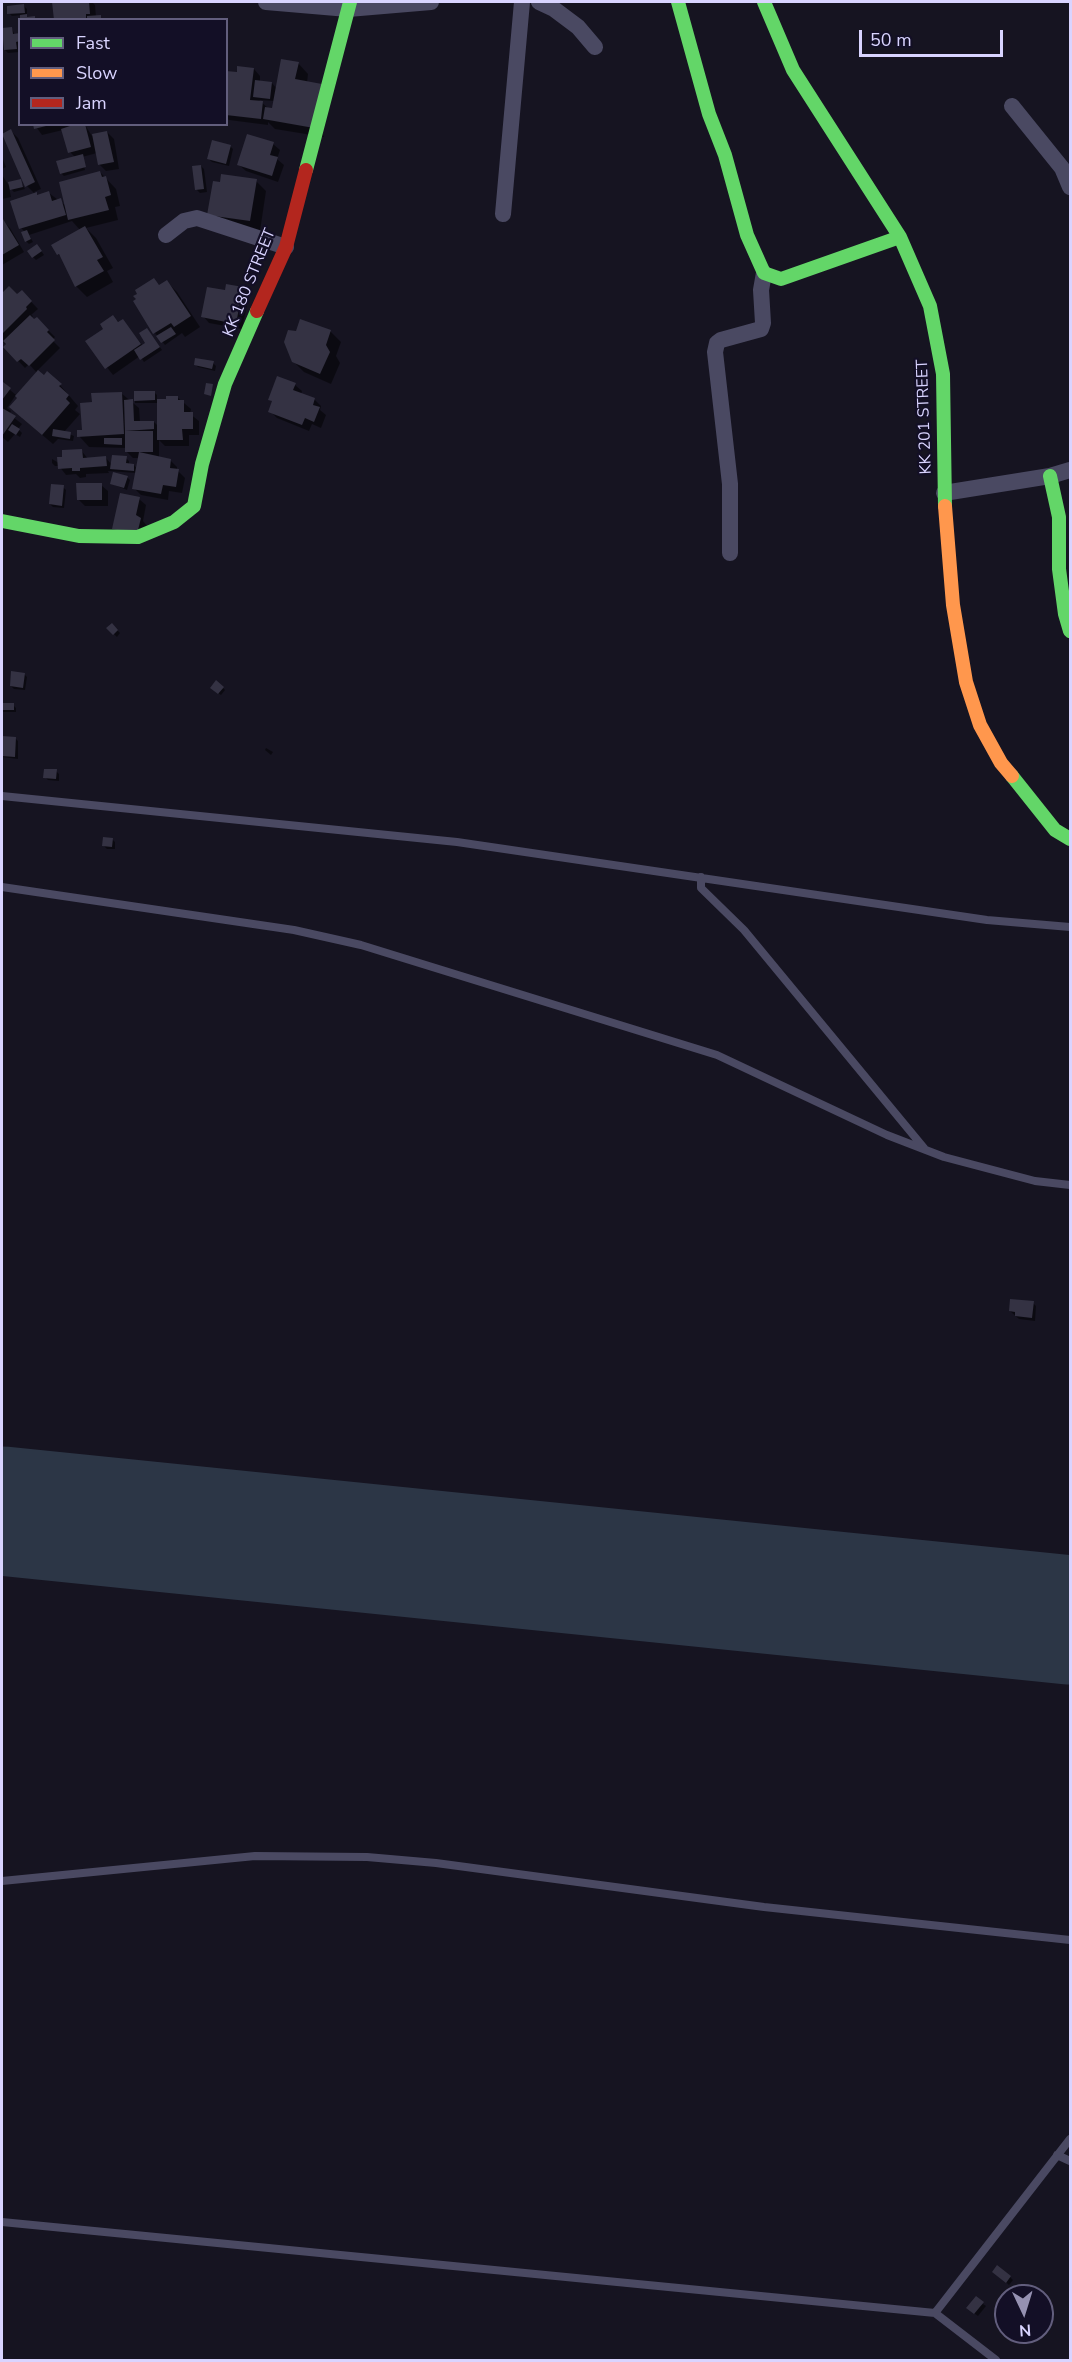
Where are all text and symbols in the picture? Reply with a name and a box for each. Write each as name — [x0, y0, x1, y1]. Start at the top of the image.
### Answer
legend — [18, 18, 228, 126]
scale bar — [862, 18, 1006, 56]
text: 50 m — [870, 28, 912, 52]
text: Fast — [76, 31, 110, 55]
text: Slow — [76, 61, 117, 85]
text: Jam — [76, 91, 107, 115]
street label: KK 180 STREET — [220, 226, 280, 340]
street label: KK 201 STREET — [913, 359, 937, 475]
north arrow — [994, 2284, 1054, 2344]
text: N — [1018, 2319, 1032, 2341]

